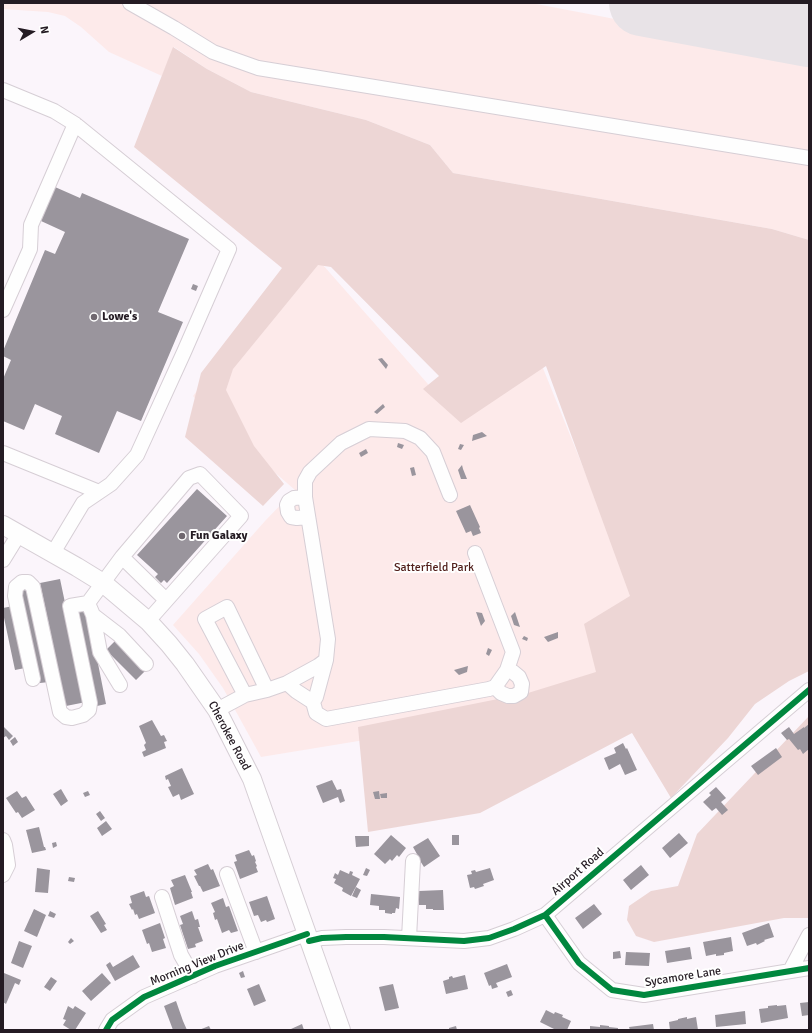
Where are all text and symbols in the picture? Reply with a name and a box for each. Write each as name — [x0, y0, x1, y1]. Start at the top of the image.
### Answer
north arrow — [12, 12, 52, 52]
text: N — [37, 25, 51, 35]
place label: Lowe's — [102, 310, 137, 324]
marker: Lowe's — [89, 312, 99, 322]
place label: Fun Galaxy — [190, 529, 248, 543]
marker: Fun Galaxy — [177, 531, 187, 541]
park label: Satterfield Park — [394, 561, 474, 575]
street label: Cherokee Road — [205, 699, 253, 773]
street label: Airport Road — [549, 845, 607, 899]
street label: Morning View Drive — [148, 939, 246, 989]
street label: Sycamore Lane — [644, 964, 722, 990]

